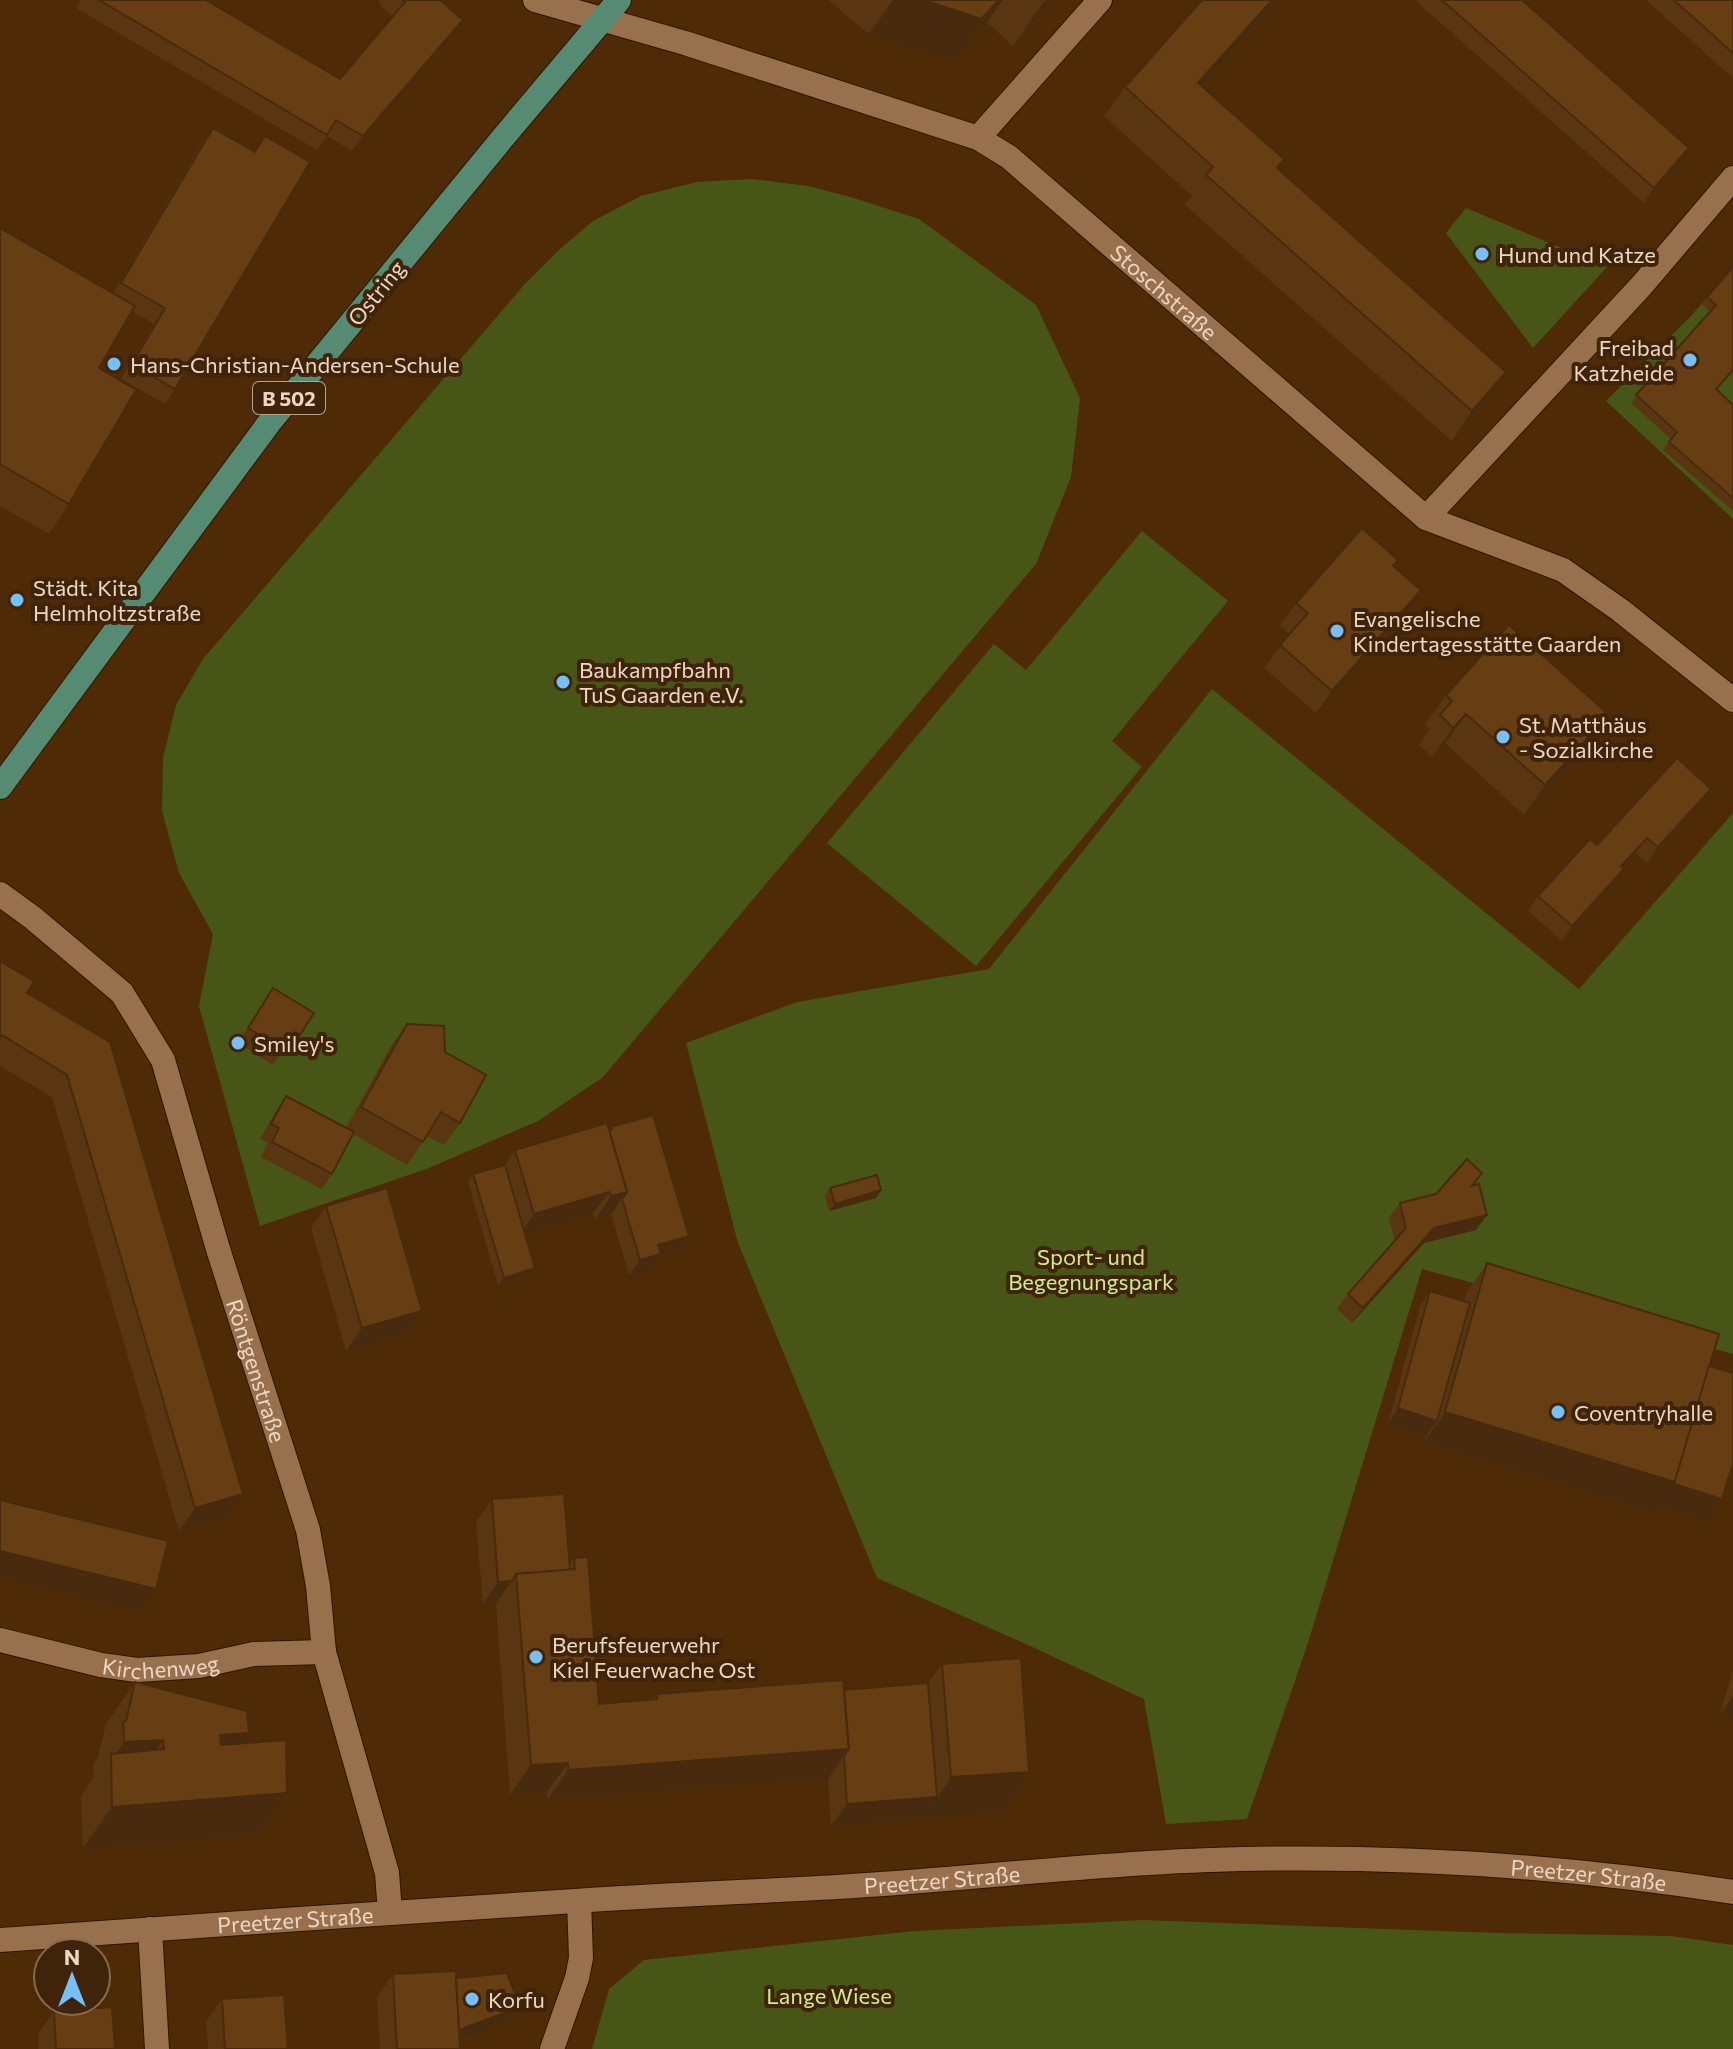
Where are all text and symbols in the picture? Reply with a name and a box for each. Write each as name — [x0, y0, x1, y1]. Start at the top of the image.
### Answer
street label: Stoschstraße — [1106, 238, 1223, 345]
place label: Hund und Katze — [1498, 241, 1656, 268]
marker: Hund und Katze — [1473, 245, 1491, 263]
street label: Ostring — [342, 255, 410, 331]
place label: Freibad Katzheide — [1574, 334, 1674, 386]
place label: Hans-Christian-Andersen-Schule — [130, 351, 460, 378]
marker: Freibad Katzheide — [1681, 351, 1699, 369]
marker: Hans-Christian-Andersen-Schule — [105, 355, 123, 373]
road number: B 502 — [253, 382, 325, 414]
place label: Städt. Kita Helmholtzstraße — [33, 574, 201, 626]
marker: Städt. Kita Helmholtzstraße — [8, 591, 26, 609]
place label: Evangelische Kindertagesstätte Gaarden — [1353, 605, 1621, 657]
marker: Evangelische Kindertagesstätte Gaarden — [1328, 622, 1346, 640]
place label: Baukampfbahn TuS Gaarden e.V. — [579, 656, 744, 708]
marker: Baukampfbahn TuS Gaarden e.V. — [554, 673, 572, 691]
place label: St. Matthäus - Sozialkirche — [1519, 711, 1653, 763]
marker: St. Matthäus - Sozialkirche — [1494, 728, 1512, 746]
place label: Smiley's — [254, 1030, 335, 1057]
marker: Smiley's — [229, 1034, 247, 1052]
park label: Sport- und Begegnungspark — [1008, 1243, 1174, 1295]
street label: Röntgenstraße — [221, 1295, 292, 1445]
place label: Coventryhalle — [1574, 1399, 1713, 1426]
marker: Coventryhalle — [1549, 1403, 1567, 1421]
place label: Berufsfeuerwehr Kiel Feuerwache Ost — [552, 1631, 755, 1683]
marker: Berufsfeuerwehr Kiel Feuerwache Ost — [527, 1648, 545, 1666]
street label: Kirchenweg — [101, 1649, 222, 1684]
street label: Preetzer Straße — [1510, 1853, 1668, 1896]
street label: Preetzer Straße — [863, 1859, 1021, 1899]
street label: Preetzer Straße — [216, 1901, 374, 1938]
north arrow — [32, 1937, 112, 2017]
text: N — [64, 1943, 80, 1970]
park label: Lange Wiese — [766, 1982, 892, 2009]
place label: Korfu — [488, 1986, 545, 2013]
marker: Korfu — [463, 1990, 481, 2008]

